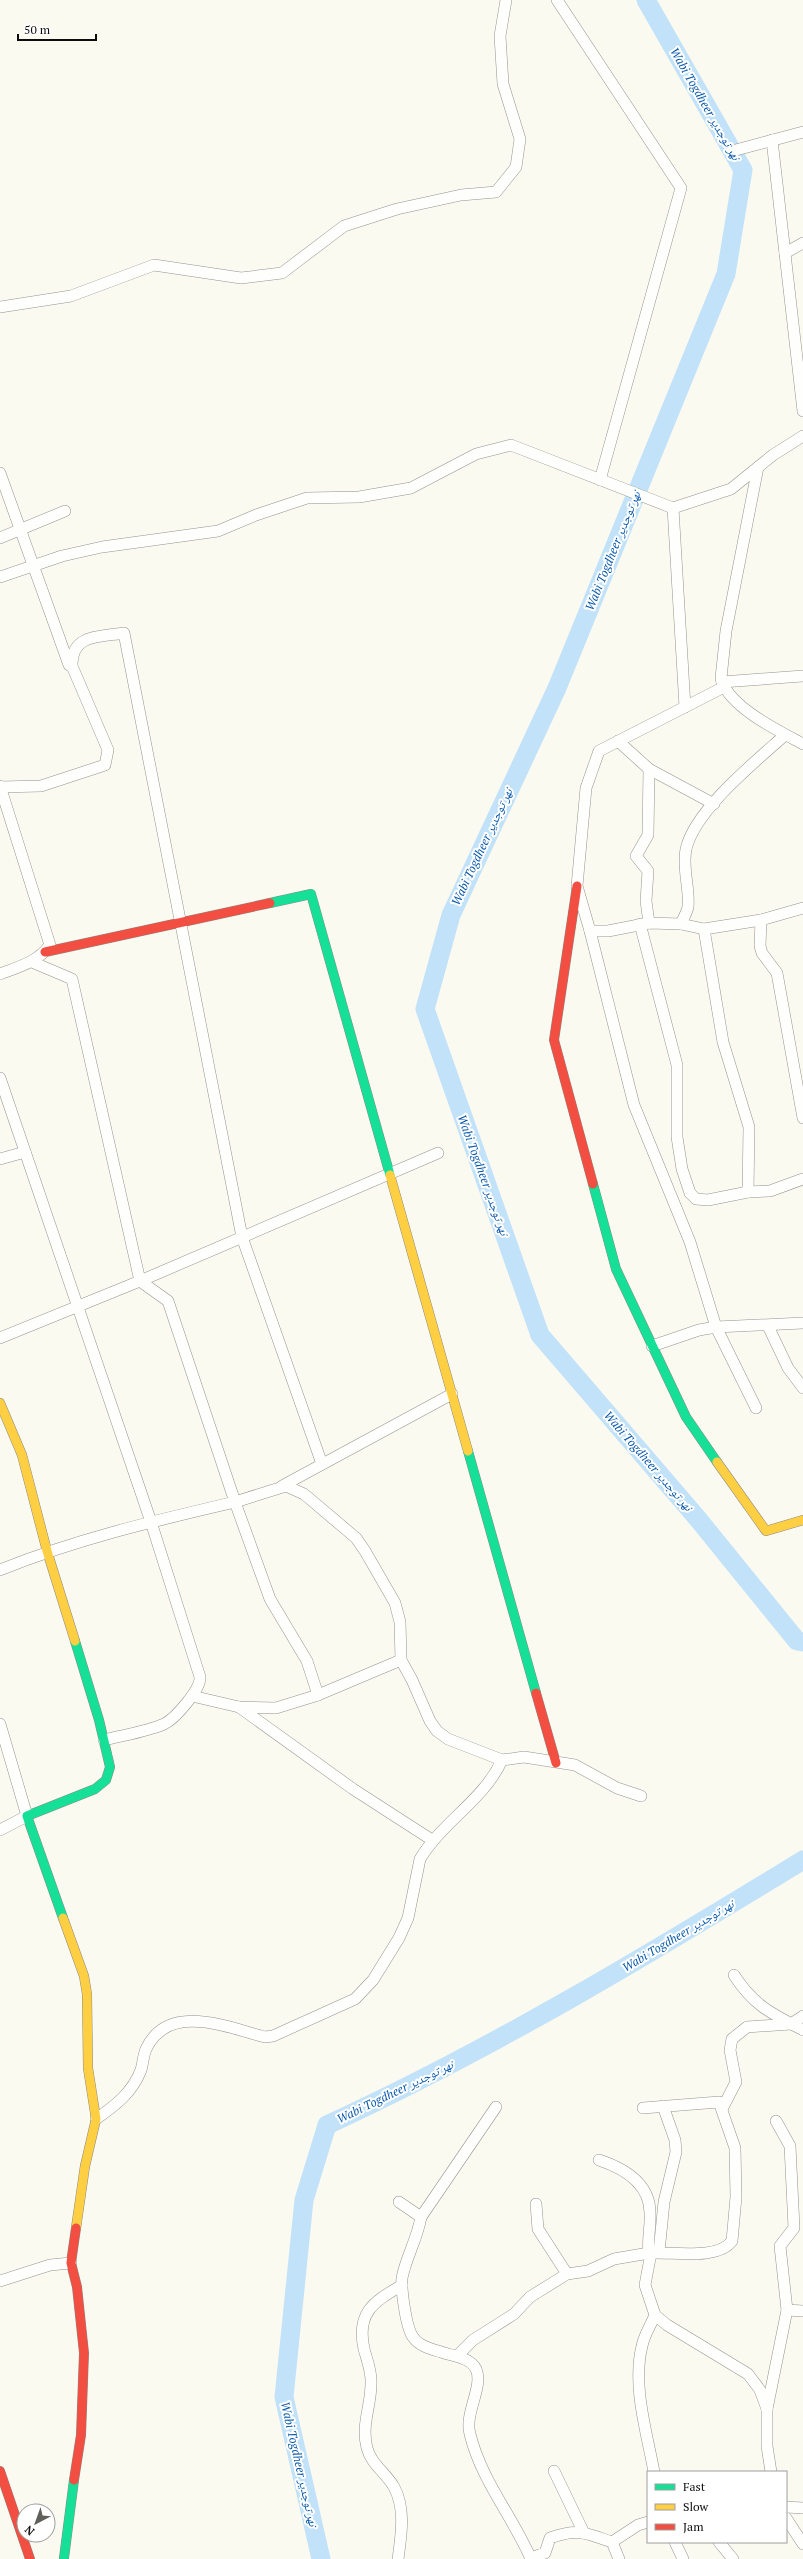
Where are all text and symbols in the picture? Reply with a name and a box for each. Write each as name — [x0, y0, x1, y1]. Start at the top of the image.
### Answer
scale bar — [18, 16, 96, 42]
text: 50 m — [24, 22, 51, 37]
water label: Wabi Togdheer نهر توجدير — [667, 45, 745, 165]
water label: Wabi Togdheer نهر توجدير — [582, 487, 644, 613]
water label: Wabi Togdheer نهر توجدير — [448, 784, 517, 908]
water label: Wabi Togdheer نهر توجدير — [454, 1112, 513, 1240]
water label: Wabi Togdheer نهر توجدير — [601, 1408, 697, 1516]
water label: Wabi Togdheer نهر توجدير — [619, 1895, 738, 1975]
water label: Wabi Togdheer نهر توجدير — [334, 2056, 458, 2126]
water label: Wabi Togdheer نهر توجدير — [278, 2400, 322, 2530]
legend — [647, 2471, 787, 2543]
text: Fast — [683, 2479, 706, 2494]
text: Slow — [683, 2499, 709, 2514]
north arrow — [16, 2503, 56, 2543]
text: Jam — [683, 2519, 704, 2534]
text: N — [21, 2522, 37, 2539]

